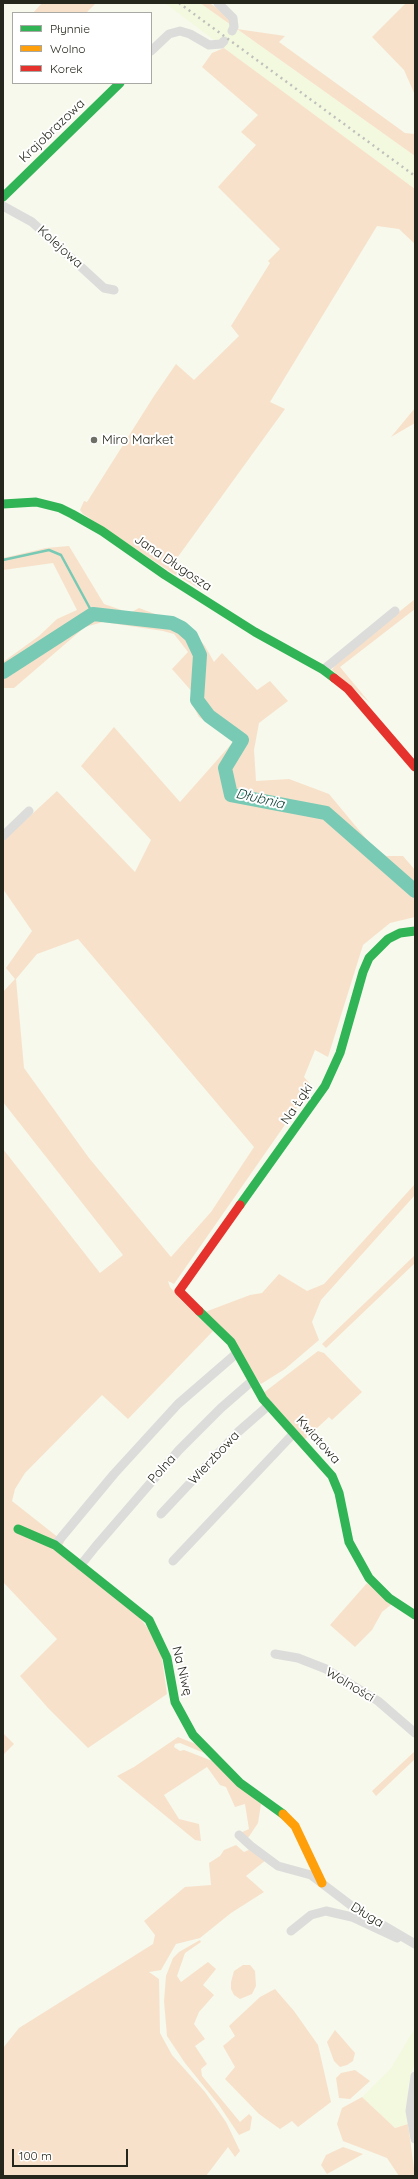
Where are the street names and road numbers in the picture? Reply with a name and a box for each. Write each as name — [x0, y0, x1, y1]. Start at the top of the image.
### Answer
street label: Krajobrazowa — [16, 96, 88, 166]
street label: Kolejowa — [34, 223, 86, 271]
street label: Jana Długosza — [131, 531, 215, 595]
street label: Na Łąki — [278, 1081, 316, 1127]
street label: Kwiatowa — [292, 1413, 344, 1467]
street label: Wierzbowa — [185, 1428, 243, 1488]
street label: Polna — [145, 1451, 179, 1487]
street label: Na Niwę — [168, 1645, 196, 1697]
street label: Wolności — [323, 1664, 377, 1706]
street label: Długa — [348, 1899, 386, 1931]

